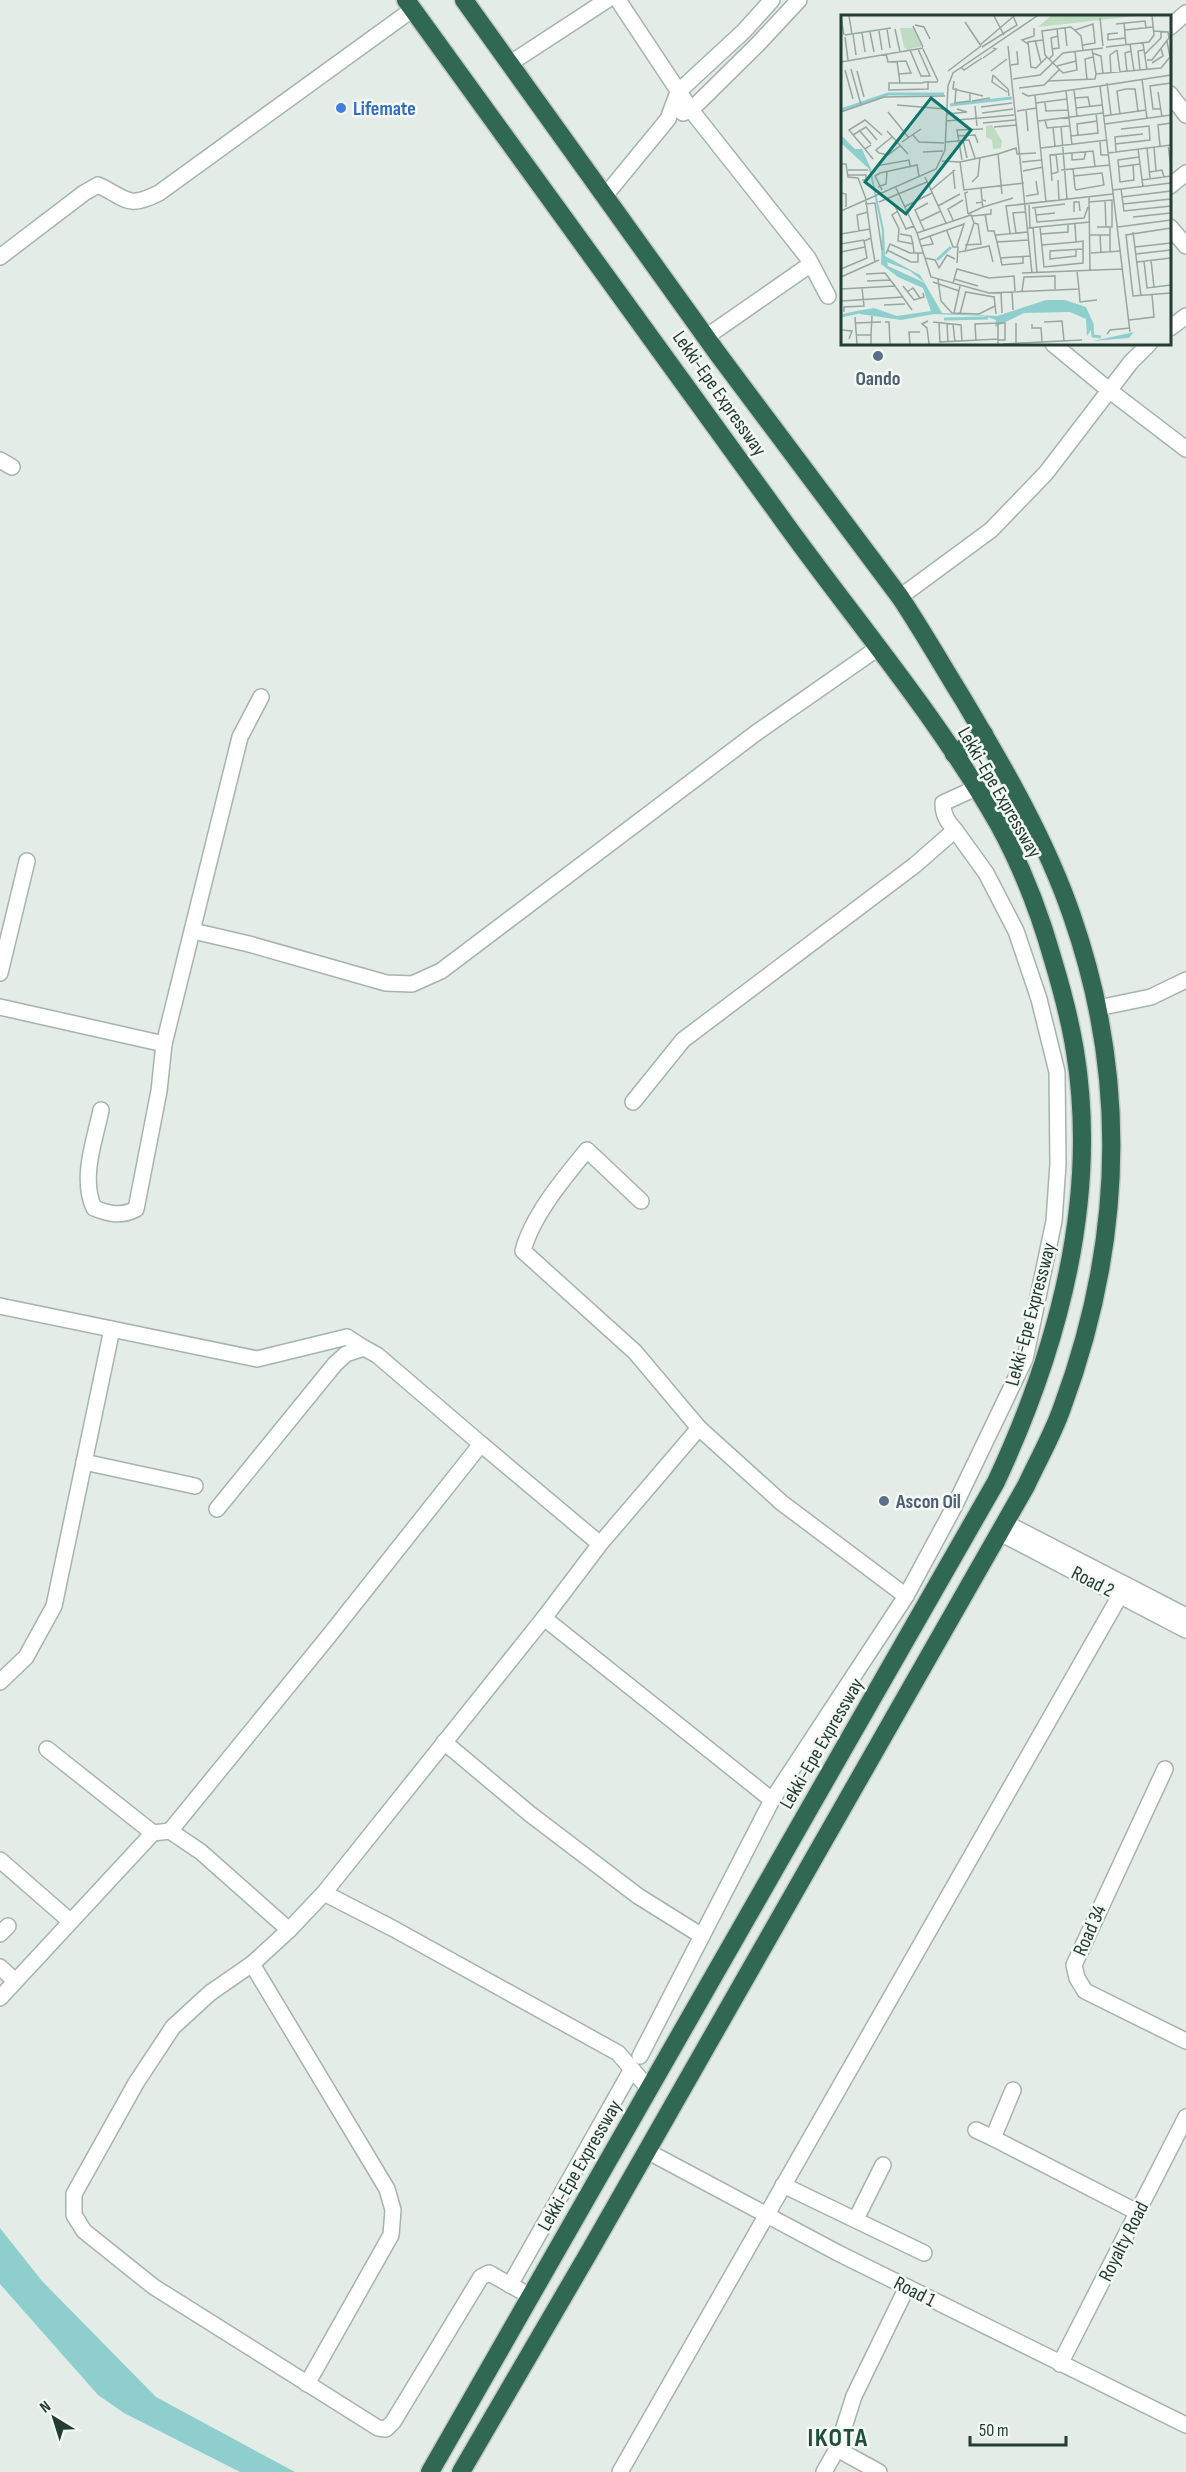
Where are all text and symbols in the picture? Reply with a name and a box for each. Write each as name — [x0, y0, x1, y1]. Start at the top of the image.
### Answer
inset map — [841, 15, 1171, 345]
place label: Lifemate — [353, 97, 416, 121]
marker: Lifemate — [334, 101, 348, 115]
street label: Lekki-Epe Expressway — [667, 326, 771, 461]
marker: Oando — [871, 349, 885, 363]
place label: Oando — [856, 367, 900, 391]
street label: Lekki-Epe Expressway — [952, 723, 1046, 862]
street label: Lekki-Epe Expressway — [1000, 1240, 1062, 1388]
place label: Ascon Oil — [895, 1490, 961, 1514]
marker: Ascon Oil — [877, 1494, 891, 1508]
street label: Road 2 — [1067, 1561, 1118, 1603]
street label: Lekki-Epe Expressway — [775, 1674, 869, 1813]
street label: Road 34 — [1068, 1901, 1112, 1960]
street label: Lekki-Epe Expressway — [533, 2096, 627, 2235]
street label: Royalty Road — [1094, 2198, 1154, 2285]
street label: Road 1 — [890, 2271, 939, 2312]
north arrow — [24, 2388, 84, 2448]
text: N — [36, 2397, 55, 2417]
scale bar — [970, 2409, 1066, 2447]
text: 50 m — [979, 2420, 1009, 2441]
district label: IKOTA — [807, 2423, 869, 2454]

